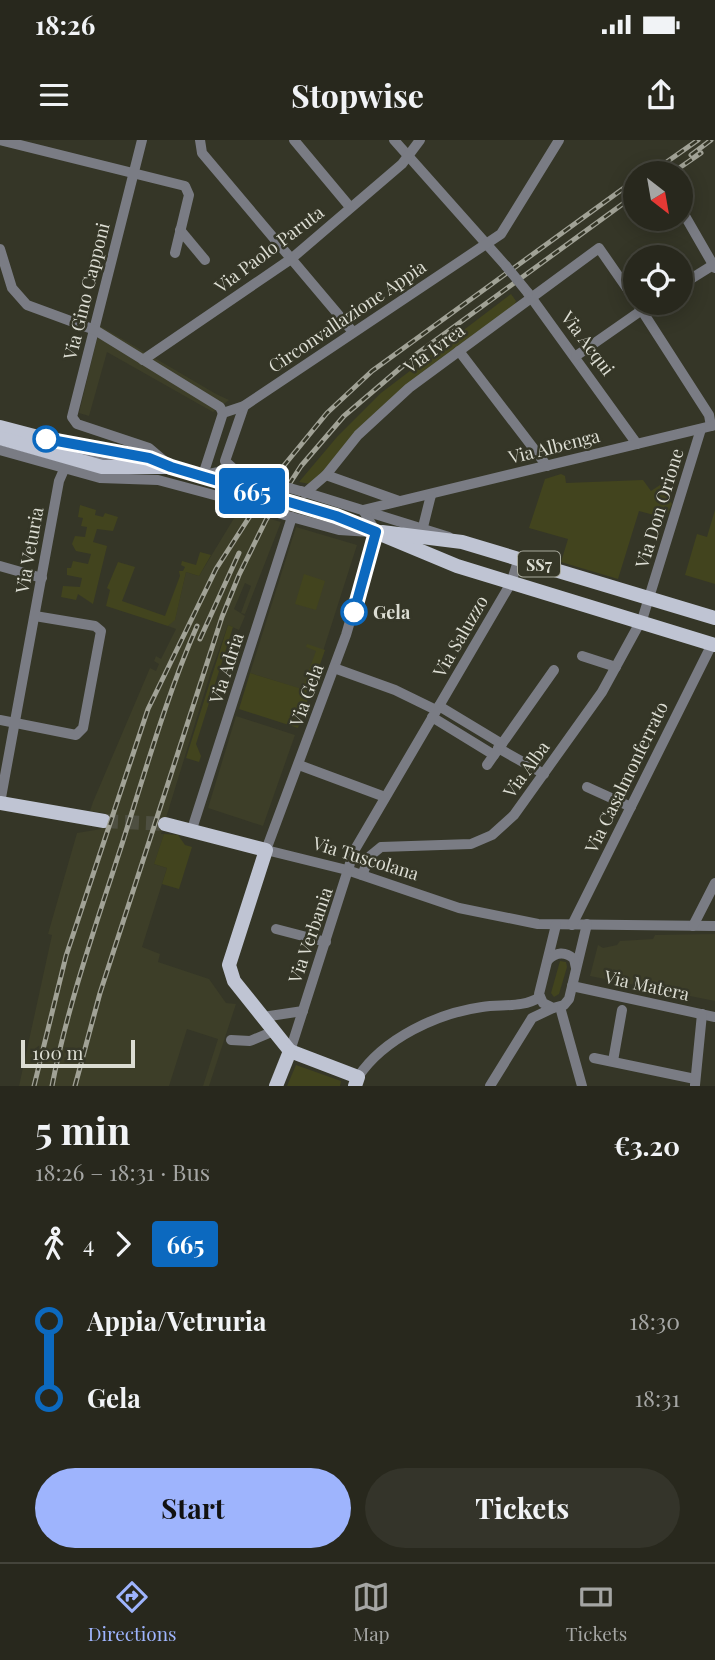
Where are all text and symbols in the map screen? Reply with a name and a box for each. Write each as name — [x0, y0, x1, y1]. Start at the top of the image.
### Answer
text: 18:26 — [35, 7, 95, 42]
text: Stopwise — [291, 73, 424, 116]
icon: menu — [35, 76, 73, 114]
icon: share — [642, 76, 680, 114]
north arrow — [623, 161, 693, 231]
map controls — [623, 161, 693, 315]
street label: Via Paolo Paruta — [209, 200, 329, 299]
street label: Via Gino Capponi — [57, 220, 115, 363]
button: locate — [623, 245, 693, 315]
street label: Circonvallazione Appia — [263, 254, 431, 378]
street label: Via Acqui — [555, 305, 620, 380]
street label: Via Ivrea — [398, 318, 469, 379]
street label: Via Albenga — [505, 423, 602, 469]
unlabelled marker — [33, 426, 59, 452]
street label: Via Don Orione — [629, 445, 689, 572]
line badge: 665 — [212, 468, 292, 514]
text: 665 — [233, 475, 271, 507]
street label: Via Veturia — [9, 505, 48, 596]
road number: SS7 — [518, 552, 560, 576]
street label: Via Saluzzo — [426, 591, 493, 682]
marker: Gela — [341, 599, 367, 625]
place label: Gela — [373, 600, 411, 624]
street label: Via Adria — [203, 630, 249, 707]
street label: Via Gela — [283, 660, 328, 731]
street label: Via Casalmonferrato — [579, 697, 673, 858]
street label: Via Alba — [497, 736, 555, 803]
street label: Via Tuscolana — [309, 830, 422, 886]
street label: Via Verbania — [282, 884, 338, 987]
street label: Via Matera — [601, 964, 692, 1006]
scale bar — [21, 1037, 135, 1069]
text: 100 m — [32, 1039, 83, 1065]
text: 5 min — [35, 1104, 130, 1155]
text: €3.20 — [614, 1128, 680, 1163]
text: 18:26 – 18:31 · Bus — [35, 1156, 210, 1187]
icon: walk — [35, 1225, 73, 1263]
icon: forward — [104, 1225, 142, 1263]
text: 4 — [83, 1228, 94, 1259]
text: 665 — [166, 1228, 204, 1260]
text: Appia/Vetruria — [87, 1303, 266, 1338]
text: 18:30 — [629, 1305, 680, 1336]
text: Gela — [87, 1380, 141, 1415]
text: 18:31 — [635, 1382, 680, 1413]
button: Start — [35, 1468, 351, 1548]
button: Tickets — [365, 1468, 680, 1548]
tab: Directions — [88, 1578, 177, 1646]
tab: Map — [352, 1578, 390, 1646]
tab: Tickets — [566, 1578, 627, 1646]

